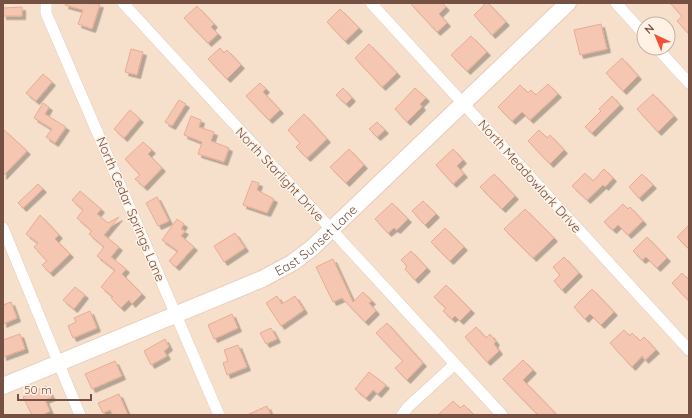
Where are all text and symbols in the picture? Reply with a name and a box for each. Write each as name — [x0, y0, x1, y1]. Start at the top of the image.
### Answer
north arrow — [636, 16, 676, 56]
text: N — [641, 21, 657, 37]
street label: North Meadowlark Drive — [475, 116, 585, 236]
street label: North Starlight Drive — [232, 124, 328, 224]
street label: North Cedar Springs Lane — [93, 134, 169, 284]
street label: East Sunset Lane — [272, 201, 360, 279]
scale bar — [18, 376, 91, 402]
text: 50 m — [24, 382, 52, 397]

